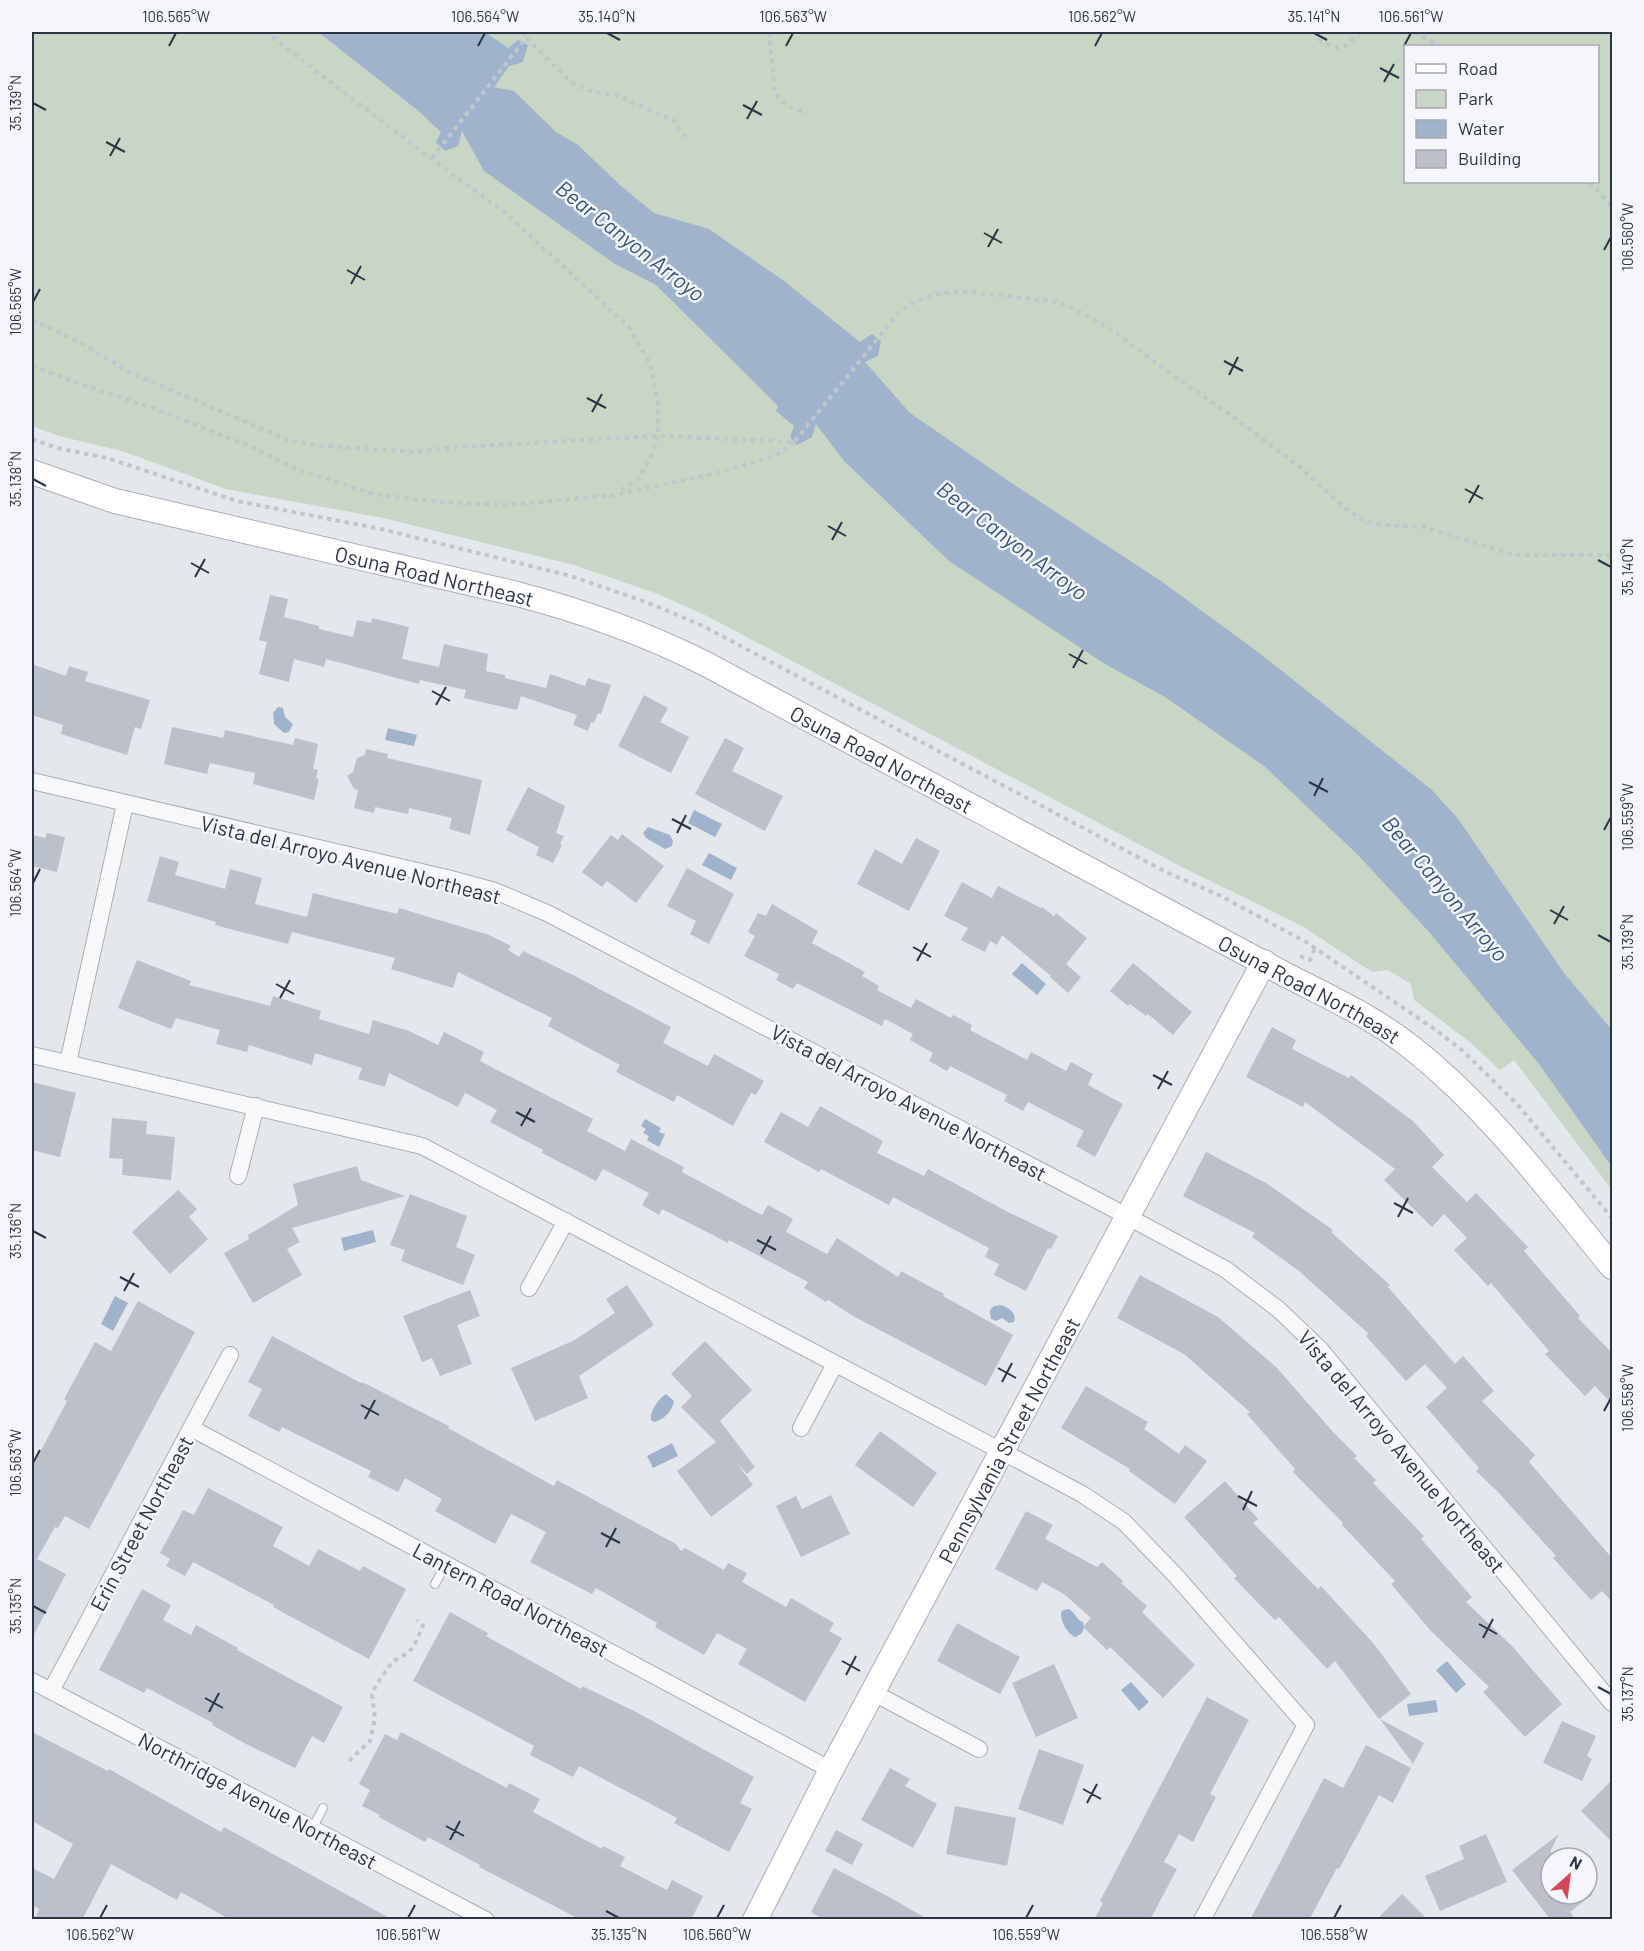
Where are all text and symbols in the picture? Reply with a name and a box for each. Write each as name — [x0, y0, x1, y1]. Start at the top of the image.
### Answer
text: 106.565°W — [142, 7, 210, 25]
text: 106.564°W — [451, 7, 519, 25]
text: 35.140°N — [578, 7, 636, 25]
text: 106.563°W — [759, 7, 827, 25]
text: 106.562°W — [1068, 7, 1136, 25]
text: 35.141°N — [1288, 7, 1340, 25]
text: 106.561°W — [1379, 7, 1443, 25]
legend — [1404, 45, 1599, 183]
text: Road — [1458, 57, 1498, 79]
text: 35.139°N — [6, 75, 24, 131]
text: Park — [1458, 87, 1493, 109]
text: Water — [1458, 117, 1505, 139]
text: Building — [1458, 147, 1521, 169]
water label: Bear Canyon Arroyo — [551, 174, 711, 306]
text: 106.560°W — [1618, 203, 1636, 271]
text: 106.565°W — [6, 268, 24, 336]
text: 35.138°N — [6, 451, 24, 507]
water label: Bear Canyon Arroyo — [933, 475, 1093, 605]
text: 35.140°N — [1618, 538, 1636, 596]
street label: Osuna Road Northeast — [333, 540, 537, 611]
street label: Osuna Road Northeast — [786, 699, 977, 817]
text: 106.559°W — [1618, 783, 1636, 851]
street label: Vista del Arroyo Avenue Northeast — [198, 810, 504, 908]
water label: Bear Canyon Arroyo — [1378, 810, 1514, 966]
text: 106.564°W — [6, 849, 24, 917]
text: 35.139°N — [1618, 914, 1636, 970]
street label: Osuna Road Northeast — [1215, 929, 1406, 1048]
street label: Vista del Arroyo Avenue Northeast — [767, 1018, 1051, 1186]
text: 35.136°N — [6, 1203, 24, 1259]
street label: Pennsylvania Street Northeast — [932, 1312, 1084, 1567]
street label: Vista del Arroyo Avenue Northeast — [1293, 1325, 1511, 1577]
text: 106.558°W — [1618, 1364, 1636, 1432]
text: 106.563°W — [6, 1429, 24, 1497]
street label: Erin Street Northeast — [84, 1431, 198, 1615]
street label: Lantern Road Northeast — [409, 1537, 613, 1661]
text: 35.135°N — [6, 1578, 24, 1634]
text: 35.137°N — [1618, 1666, 1636, 1722]
street label: Northridge Avenue Northeast — [134, 1726, 382, 1874]
north arrow — [1539, 1846, 1599, 1906]
text: N — [1567, 1851, 1585, 1873]
text: 106.562°W — [66, 1925, 134, 1943]
text: 106.561°W — [376, 1925, 440, 1943]
text: 35.135°N — [591, 1925, 647, 1943]
text: 106.560°W — [683, 1925, 751, 1943]
text: 106.559°W — [992, 1925, 1060, 1943]
text: 106.558°W — [1300, 1925, 1368, 1943]

